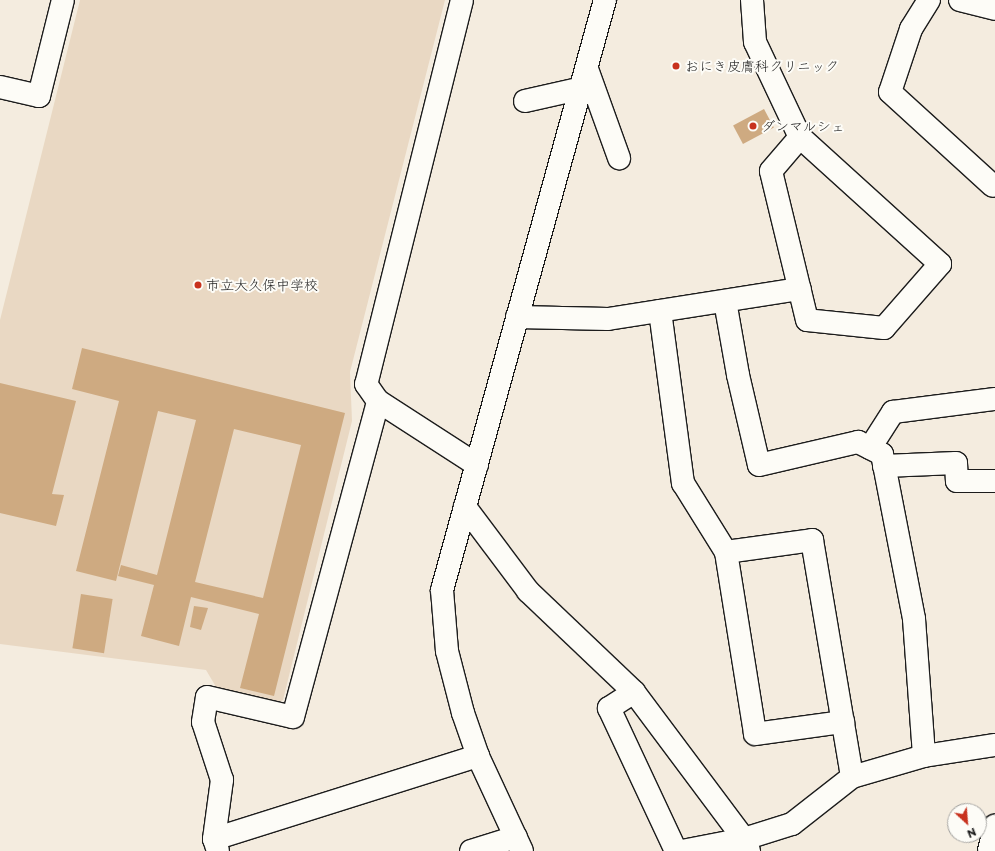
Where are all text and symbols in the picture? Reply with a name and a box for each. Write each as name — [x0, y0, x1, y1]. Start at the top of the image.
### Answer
place label: おにき皮膚科クリニック — [685, 58, 839, 74]
marker: おにき皮膚科クリニック — [670, 60, 682, 72]
place label: ダンマルシェ — [761, 118, 845, 134]
marker: ダンマルシェ — [748, 121, 758, 131]
place label: 市立大久保中学校 — [206, 277, 318, 293]
marker: 市立大久保中学校 — [193, 280, 203, 290]
north arrow — [947, 803, 987, 843]
text: N — [964, 824, 980, 843]

